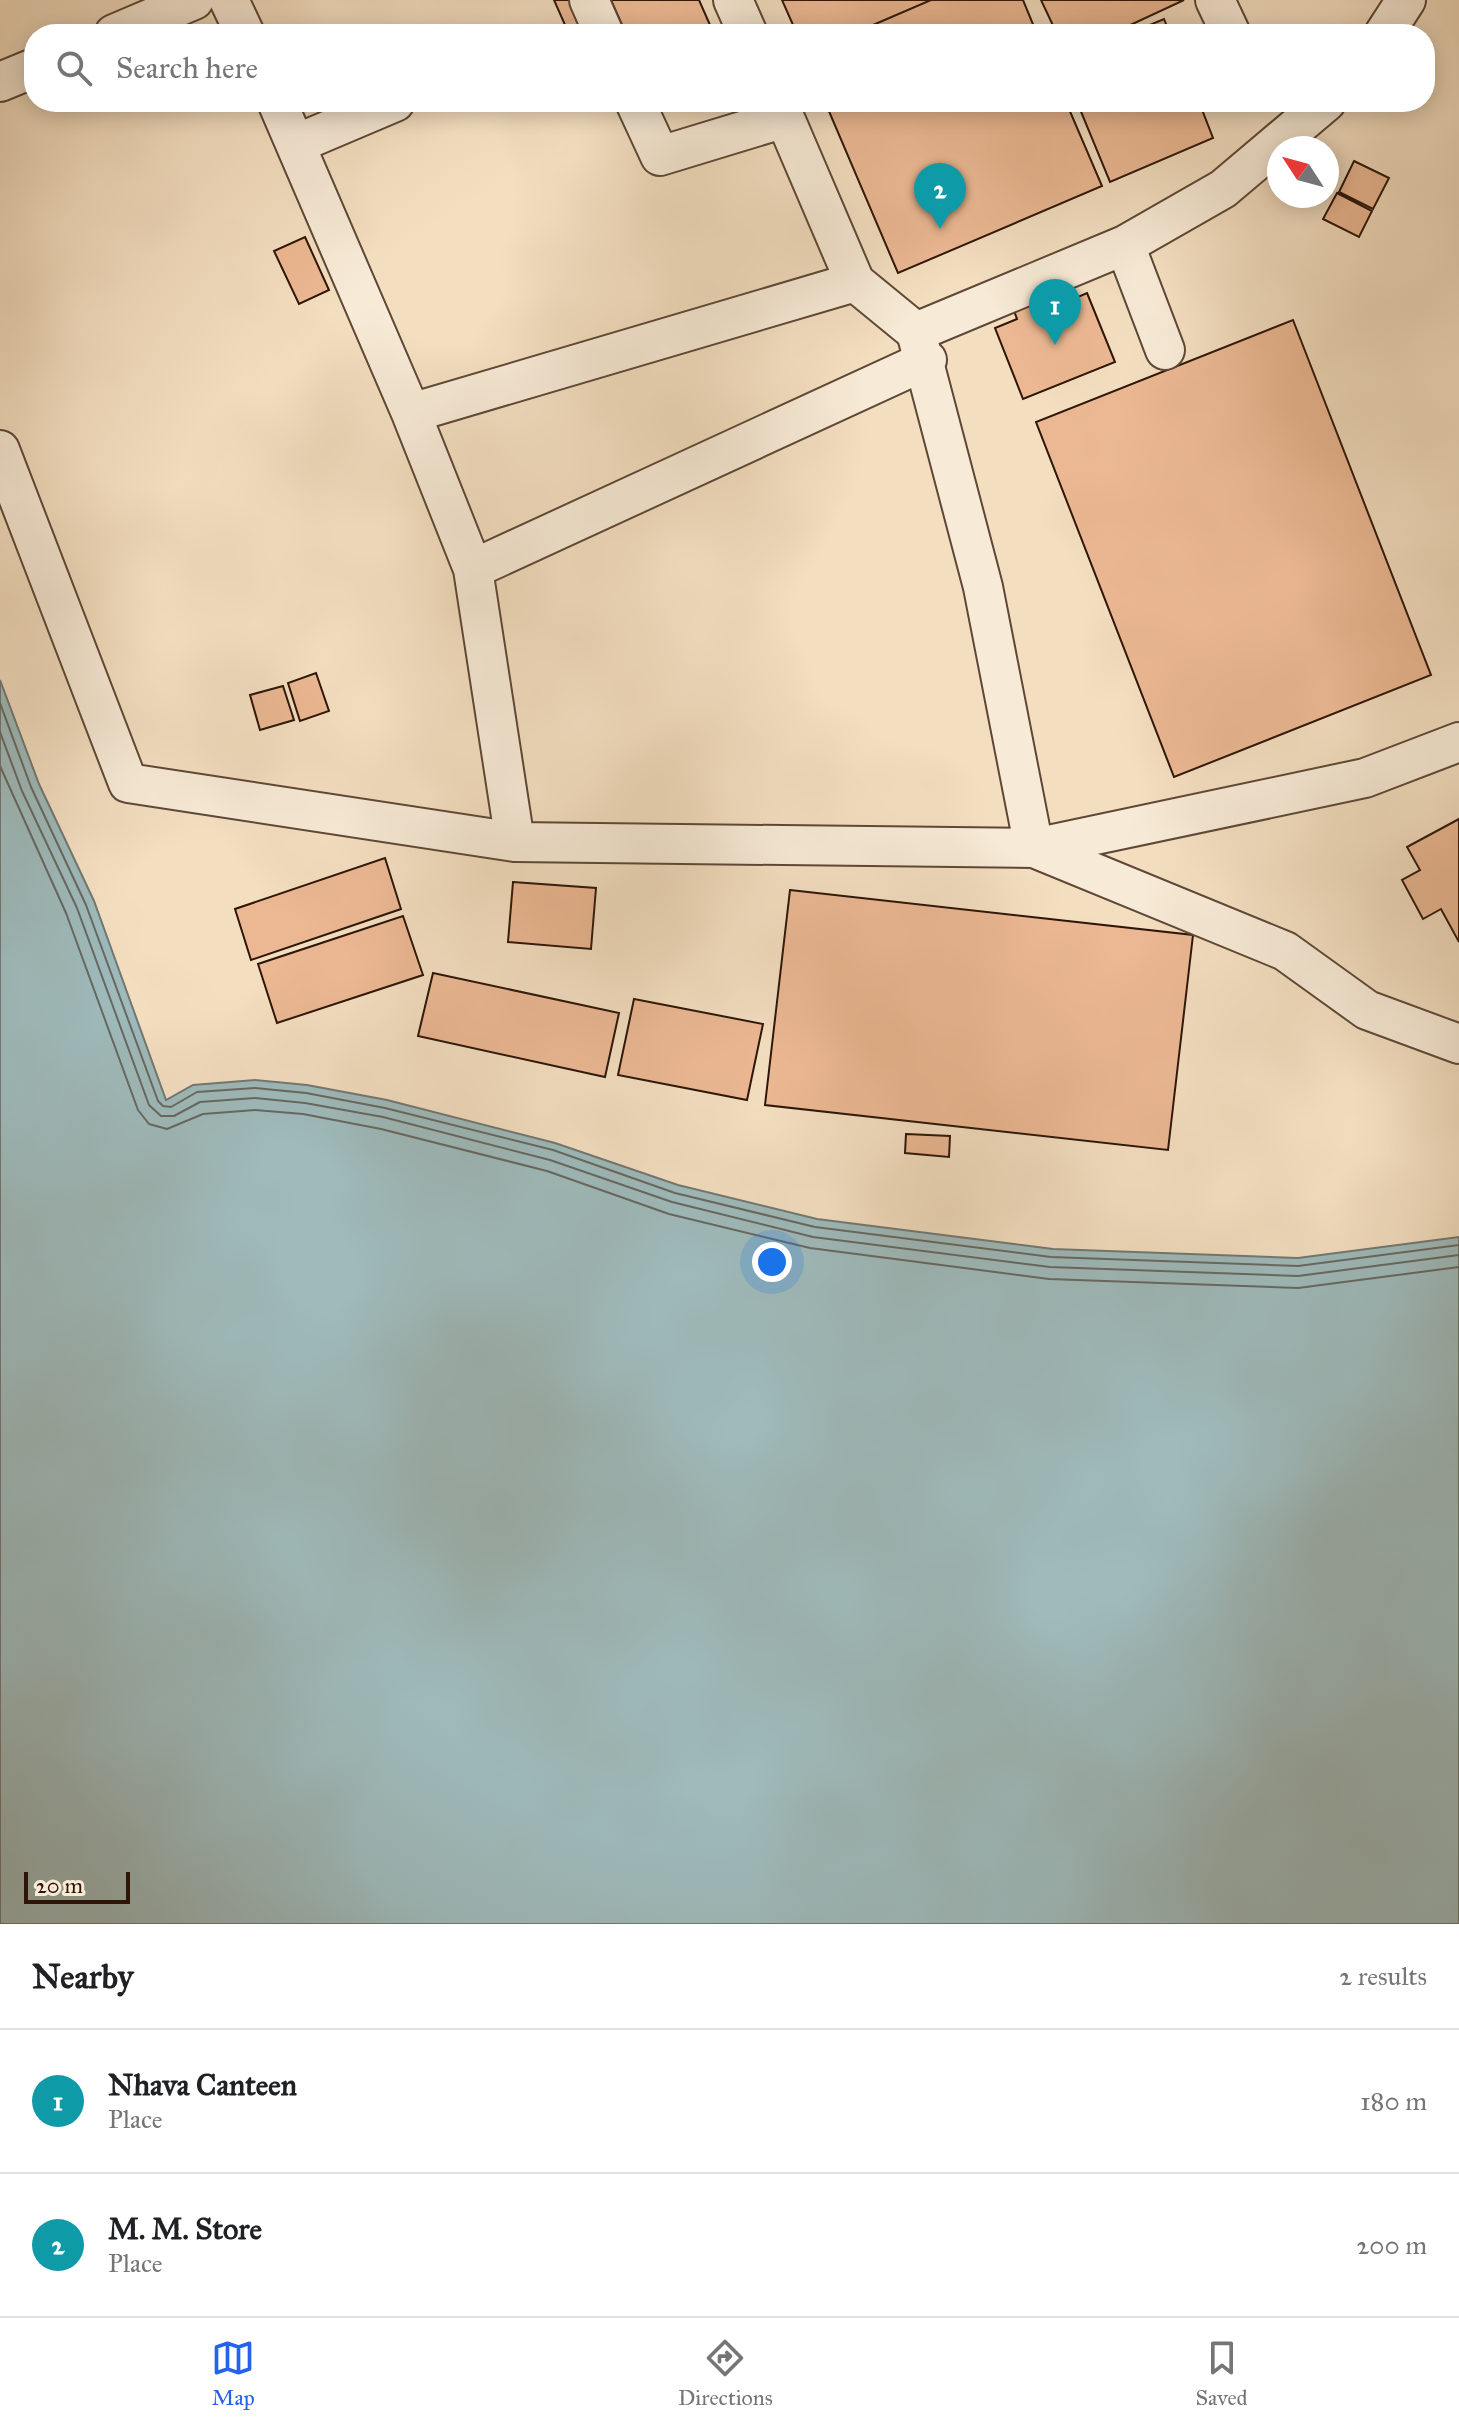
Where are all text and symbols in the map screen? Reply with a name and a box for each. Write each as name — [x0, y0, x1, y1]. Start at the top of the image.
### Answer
search box — [24, 24, 1435, 112]
icon: search — [52, 46, 96, 90]
text: Search here — [116, 50, 258, 86]
north arrow — [1267, 136, 1339, 208]
pin: 2 — [914, 163, 966, 229]
pin: 1 — [1029, 279, 1081, 345]
your location — [752, 1242, 792, 1282]
scale bar — [24, 1868, 130, 1904]
text: 20 m — [36, 1872, 83, 1899]
text: Nearby — [32, 1956, 134, 1997]
text: 2 results — [1339, 1960, 1427, 1992]
text: Nhava Canteen — [108, 2067, 297, 2103]
text: 1 — [53, 2085, 63, 2117]
text: 180 m — [1360, 2085, 1427, 2117]
text: Place — [108, 2103, 163, 2135]
text: M. M. Store — [108, 2211, 262, 2247]
text: 2 — [52, 2229, 64, 2261]
text: 200 m — [1356, 2229, 1427, 2261]
text: Place — [108, 2247, 163, 2279]
tab: Map — [211, 2336, 255, 2411]
tab: Directions — [678, 2336, 773, 2411]
tab: Saved — [1195, 2336, 1248, 2411]

